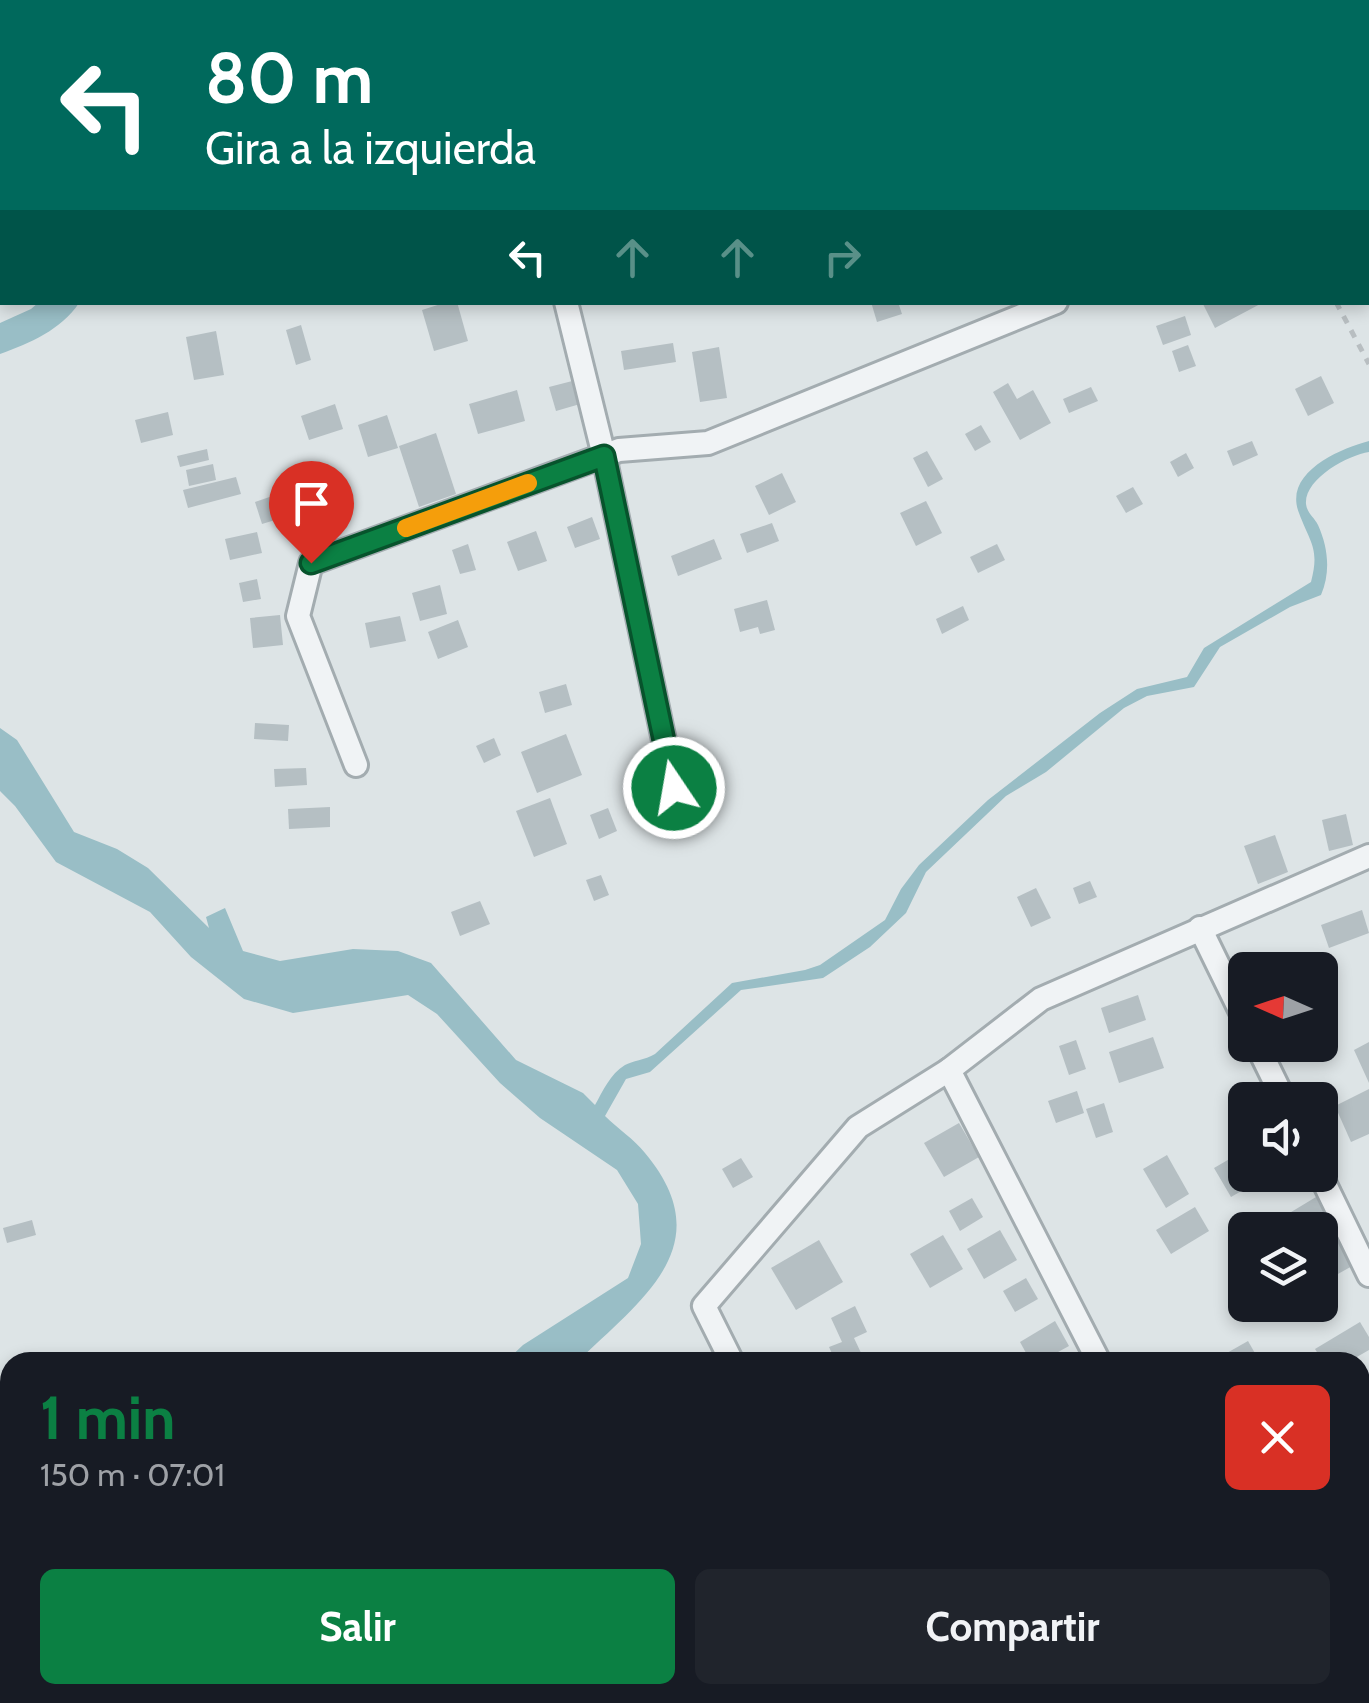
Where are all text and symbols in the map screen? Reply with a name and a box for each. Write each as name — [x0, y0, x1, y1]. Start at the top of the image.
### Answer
text: 80 m — [205, 35, 373, 121]
icon: left — [40, 40, 170, 170]
text: Gira a la izquierda — [205, 121, 536, 175]
icon: left — [500, 230, 555, 285]
icon: ahead — [605, 230, 660, 285]
icon: ahead — [710, 230, 765, 285]
icon: right — [815, 230, 870, 285]
pin — [269, 461, 354, 564]
icon: arrive — [284, 476, 339, 531]
position arrow — [622, 736, 726, 840]
north arrow — [1228, 952, 1338, 1062]
map controls — [1228, 952, 1338, 1322]
button: sound — [1228, 1082, 1338, 1192]
button: layers — [1228, 1212, 1338, 1322]
text: 1 min — [40, 1381, 175, 1454]
button: close — [1225, 1385, 1330, 1490]
text: 150 m · 07:01 — [40, 1455, 225, 1494]
button: Salir — [40, 1569, 675, 1684]
button: Compartir — [695, 1569, 1330, 1684]

